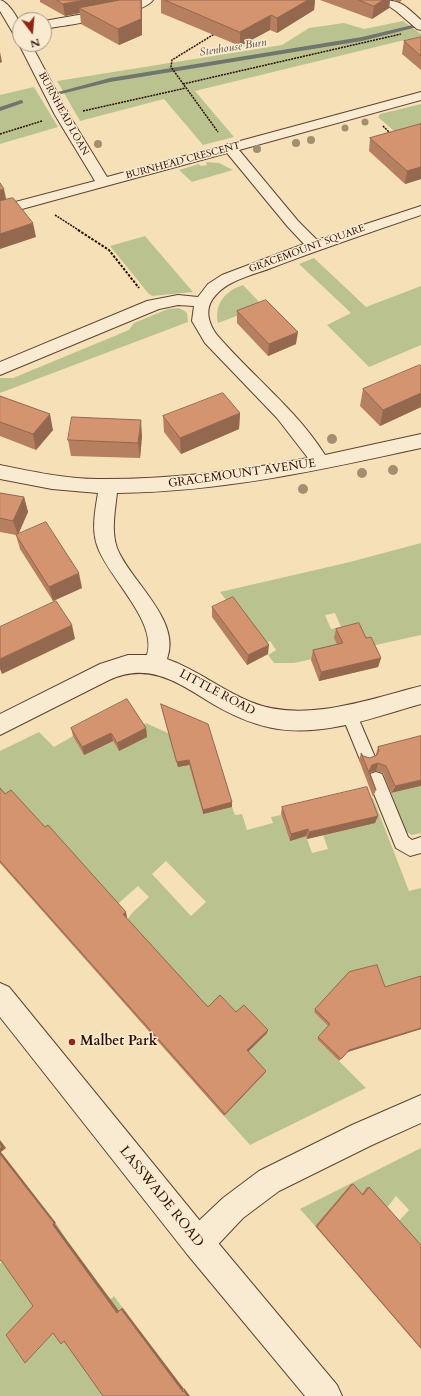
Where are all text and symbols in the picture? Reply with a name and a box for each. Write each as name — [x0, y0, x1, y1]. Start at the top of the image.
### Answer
north arrow — [12, 12, 52, 52]
text: N — [29, 35, 42, 52]
water label: Stenhouse Burn — [199, 36, 267, 60]
street label: BURNHEAD LOAN — [35, 70, 91, 158]
street label: BURNHEAD CRESCENT — [124, 140, 242, 182]
street label: GRACEMOUNT SQUARE — [247, 222, 367, 276]
street label: GRACEMOUNT AVENUE — [167, 457, 317, 491]
street label: LITTLE ROAD — [177, 667, 257, 719]
place label: Malbet Park — [80, 1034, 157, 1050]
marker: Malbet Park — [67, 1037, 77, 1047]
street label: LASSWADE ROAD — [115, 1143, 207, 1251]

